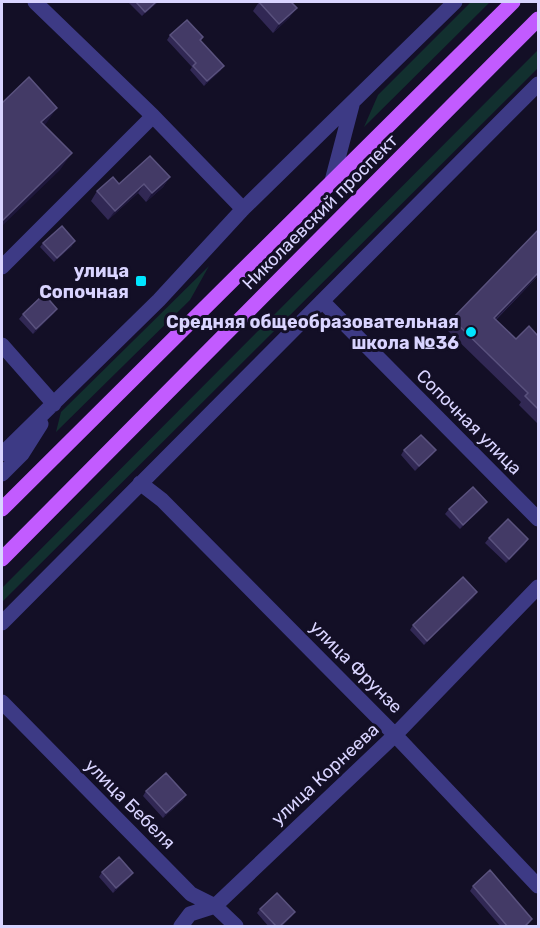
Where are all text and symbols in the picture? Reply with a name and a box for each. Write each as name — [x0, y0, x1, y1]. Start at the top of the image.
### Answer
street label: Николаевский проспект — [238, 130, 402, 294]
place label: улица Сопочная — [39, 260, 129, 303]
marker: улица Сопочная — [134, 274, 148, 288]
place label: Средняя общеобразовательная школа №36 — [166, 311, 459, 354]
marker: Средняя общеобразовательная школа №36 — [464, 325, 478, 339]
street label: Сопочная улица — [412, 365, 526, 479]
street label: улица Фрунзе — [305, 616, 407, 718]
street label: улица Корнеева — [267, 718, 383, 830]
street label: улица Бебеля — [80, 754, 180, 854]

